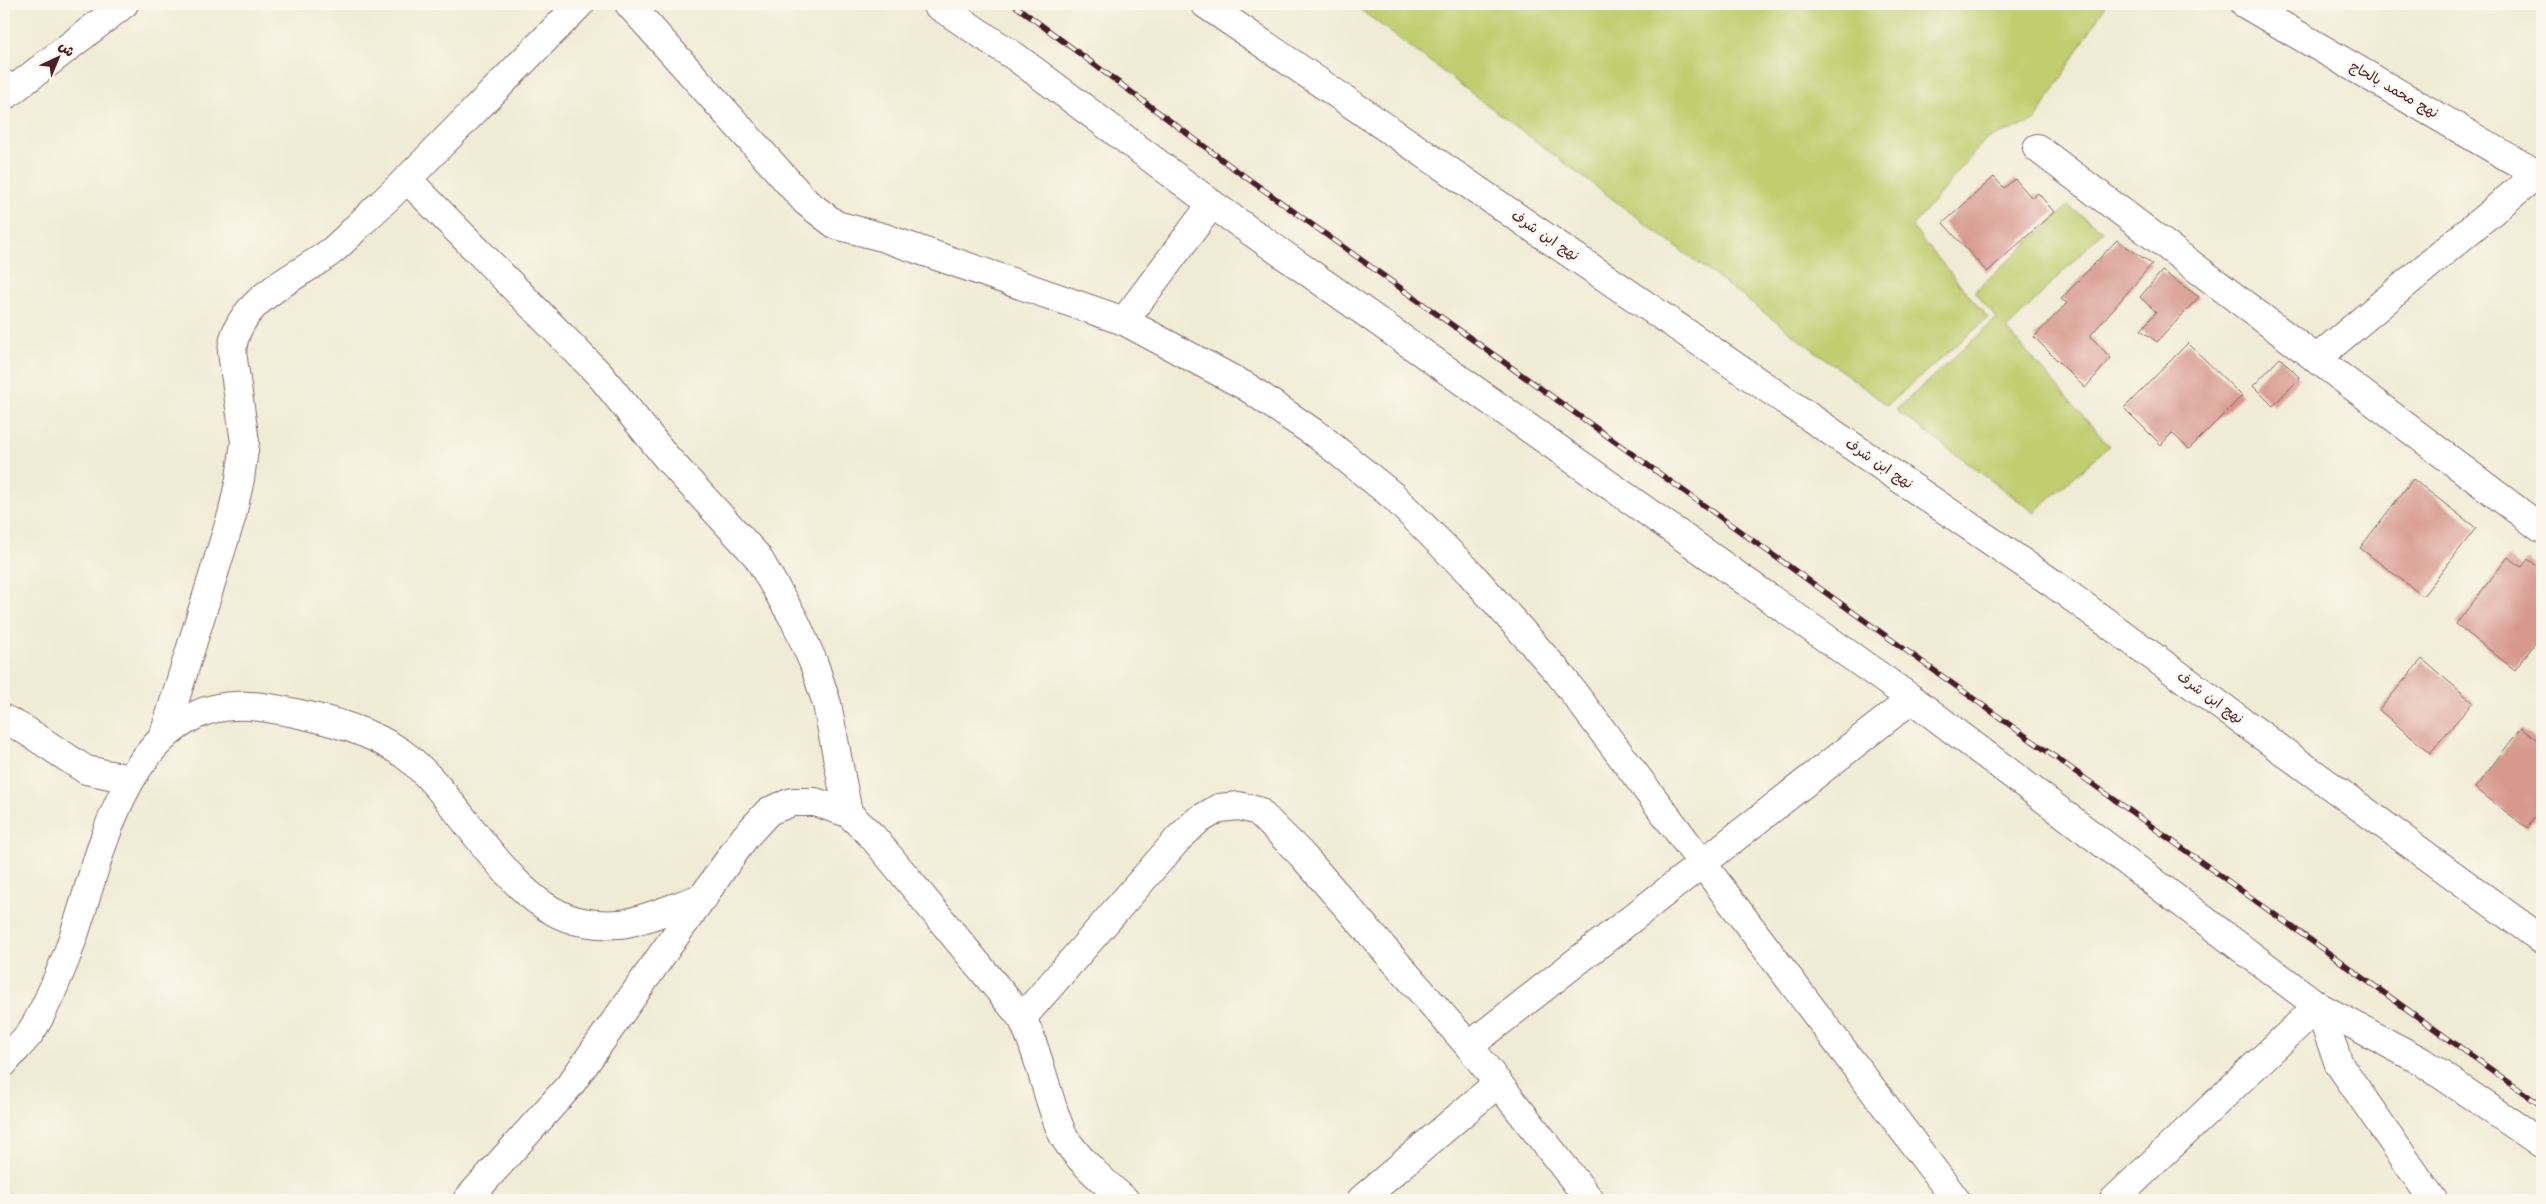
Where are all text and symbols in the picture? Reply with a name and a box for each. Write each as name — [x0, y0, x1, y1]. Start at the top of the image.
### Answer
north arrow — [32, 32, 82, 82]
text: ش — [53, 36, 80, 63]
street label: نهج محمد بالحاج — [2346, 56, 2442, 124]
street label: نهج ابن شرف — [1507, 205, 1583, 267]
street label: نهج ابن شرف — [1841, 433, 1917, 495]
street label: نهج ابن شرف — [2172, 666, 2248, 730]

